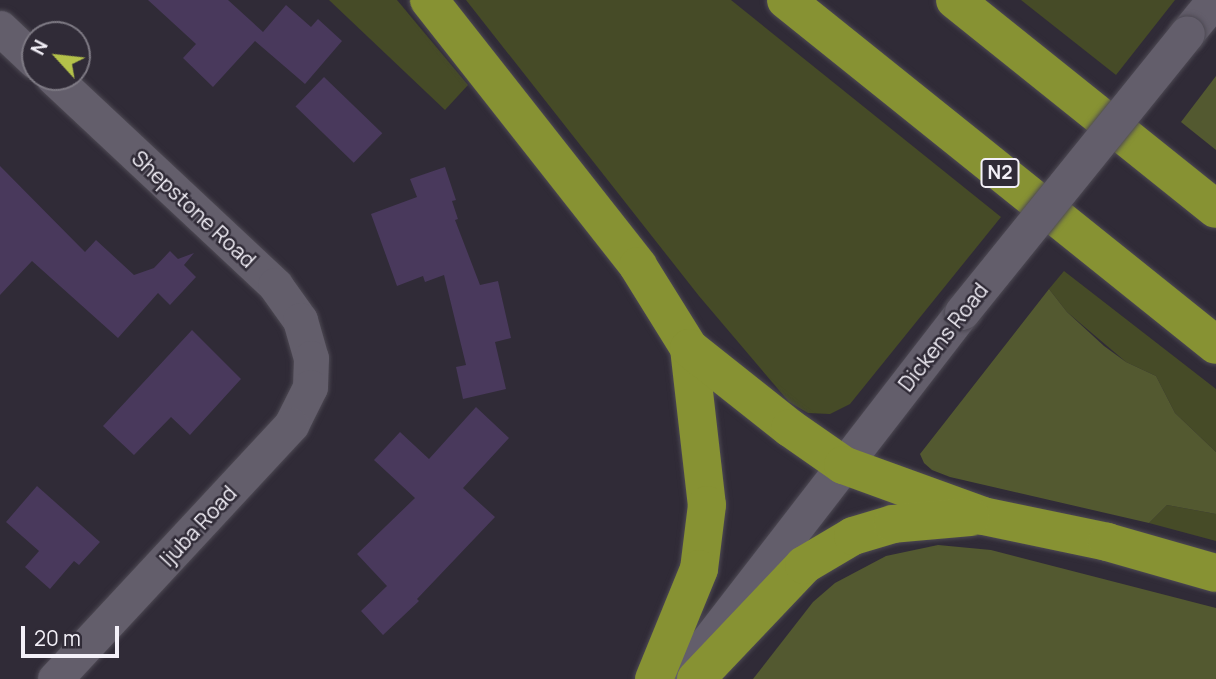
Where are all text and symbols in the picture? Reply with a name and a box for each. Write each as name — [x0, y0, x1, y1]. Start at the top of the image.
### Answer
north arrow — [21, 21, 91, 91]
text: N — [24, 35, 54, 59]
street label: Shepstone Road — [127, 145, 261, 273]
road number: N2 — [979, 158, 1021, 188]
street label: Dickens Road — [893, 278, 993, 396]
street label: Ijuba Road — [154, 481, 242, 571]
scale bar — [24, 612, 122, 656]
text: 20 m — [34, 624, 81, 652]

